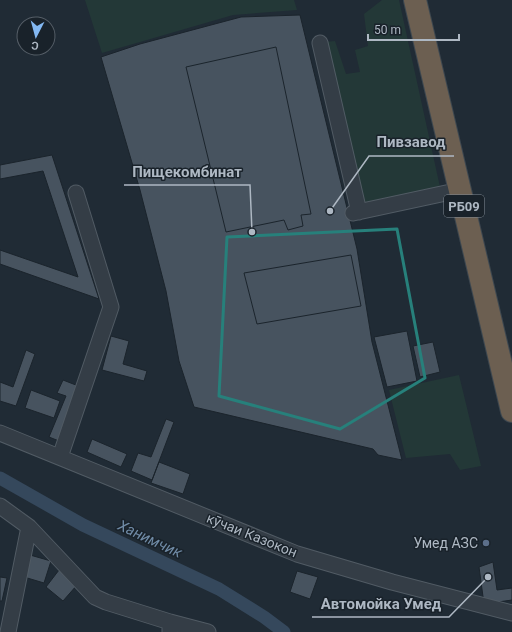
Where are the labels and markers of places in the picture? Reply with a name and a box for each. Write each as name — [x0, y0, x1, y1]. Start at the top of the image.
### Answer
callout: Пивзавод — [369, 129, 454, 156]
callout: Пищекомбинат — [124, 158, 250, 185]
place label: Умед АЗС — [414, 535, 478, 551]
marker: Умед АЗС — [481, 538, 491, 548]
callout: Автомойка Умед — [312, 590, 449, 617]

